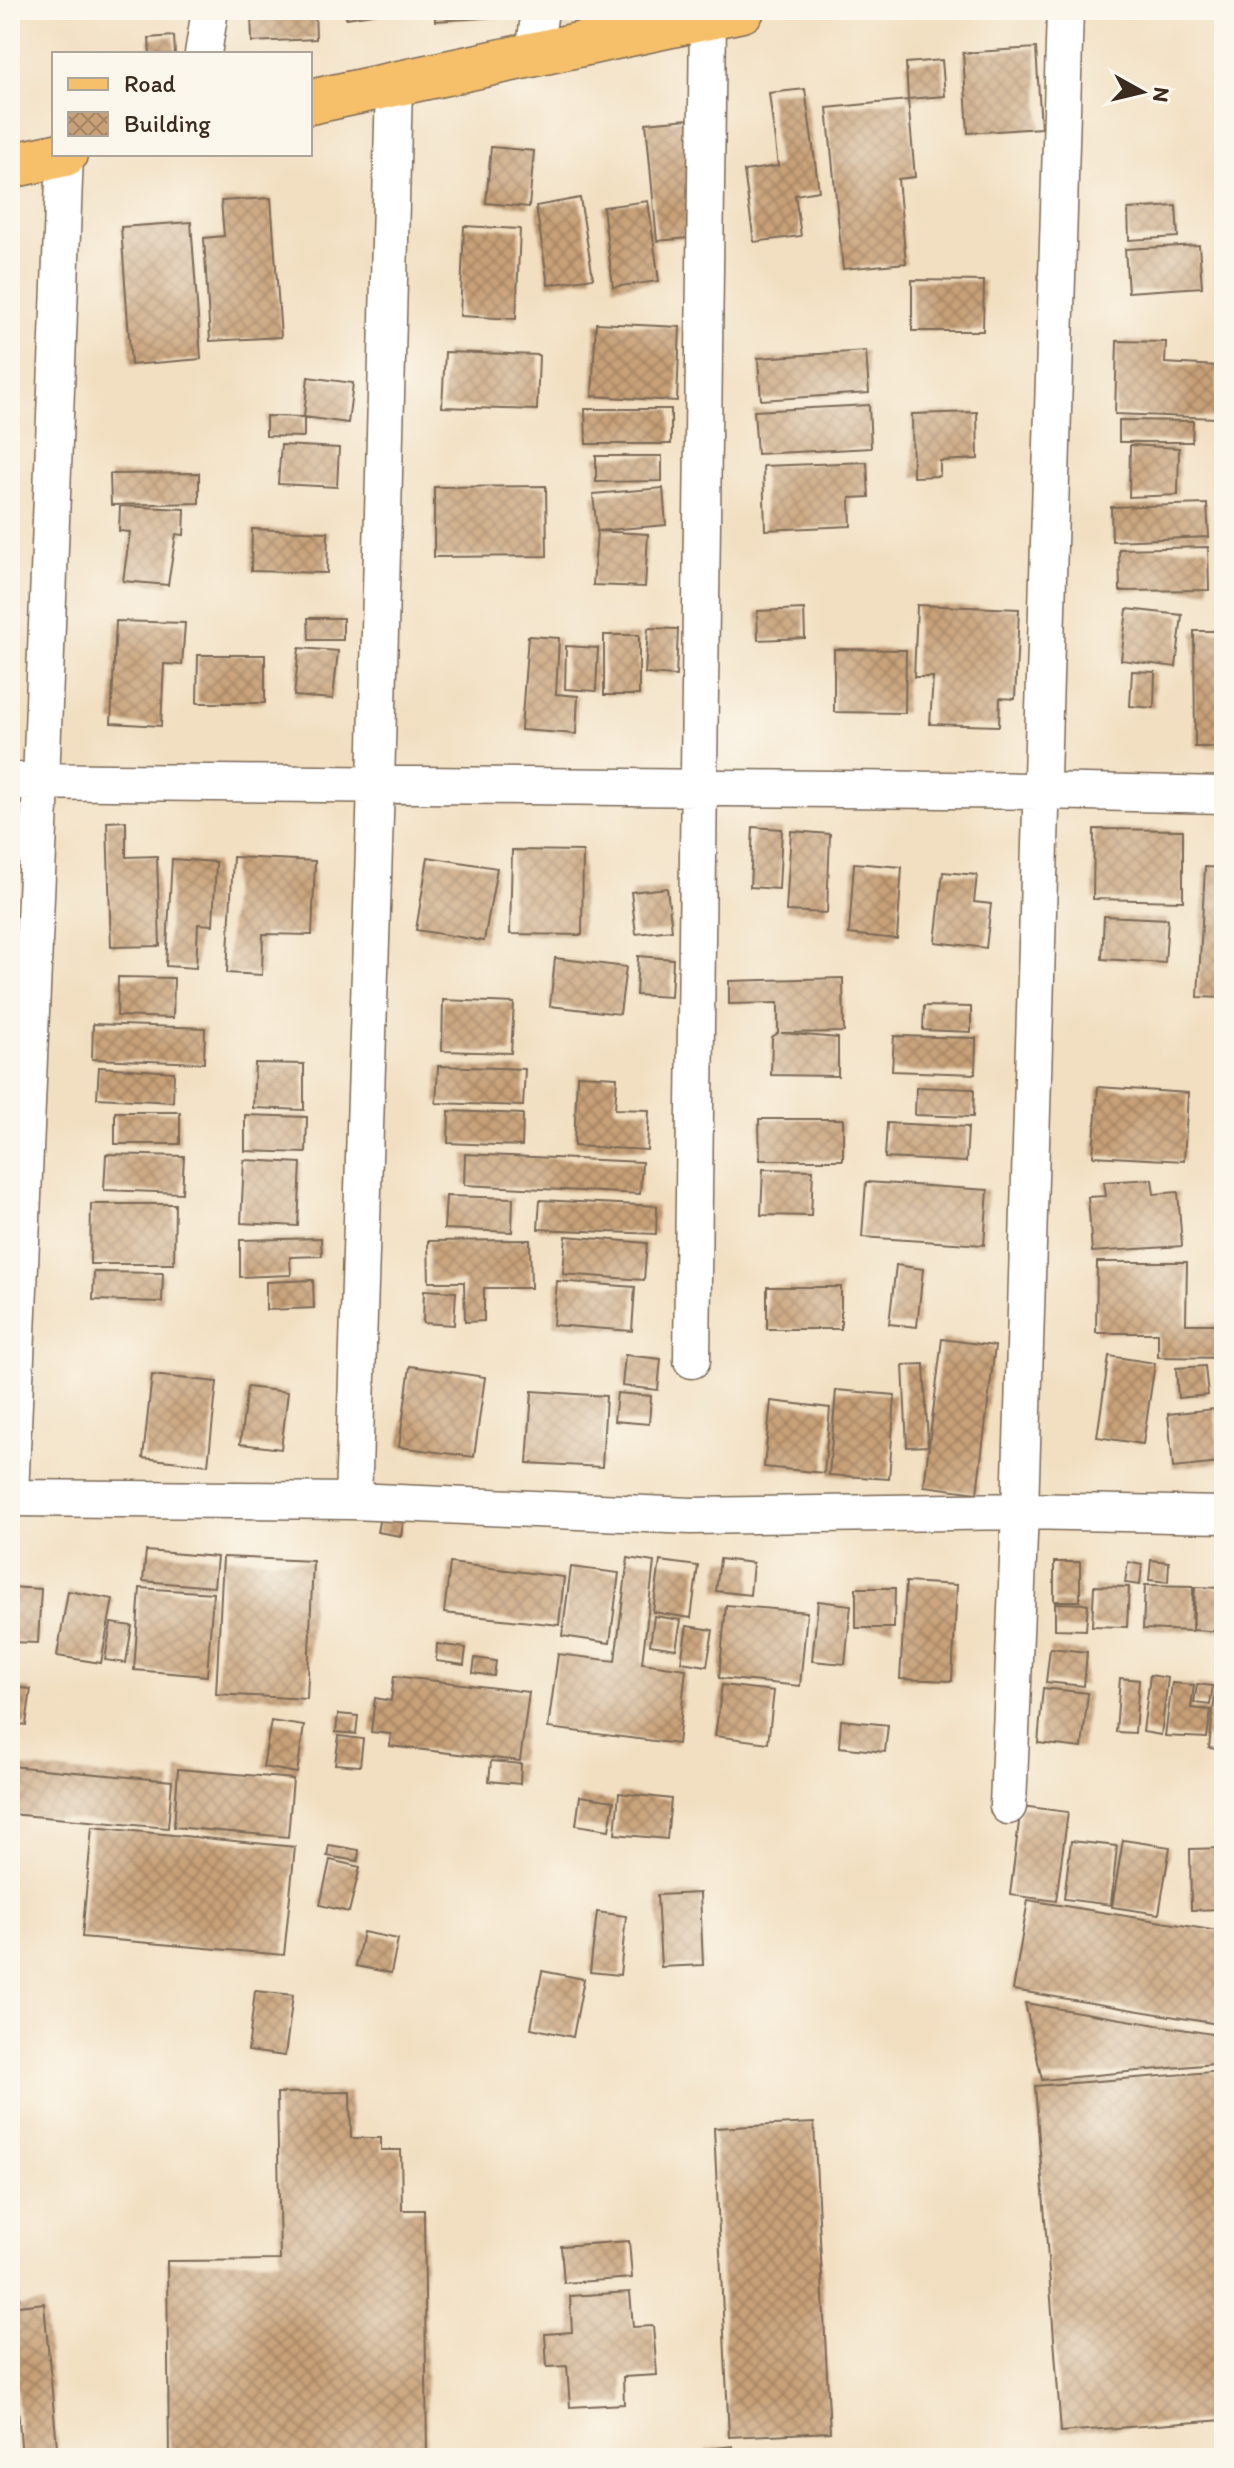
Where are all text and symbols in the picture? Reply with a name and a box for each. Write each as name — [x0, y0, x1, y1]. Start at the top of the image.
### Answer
legend — [52, 52, 312, 156]
north arrow — [1102, 52, 1182, 132]
text: Road — [124, 69, 176, 98]
text: N — [1147, 85, 1176, 104]
text: Building — [124, 109, 211, 138]

